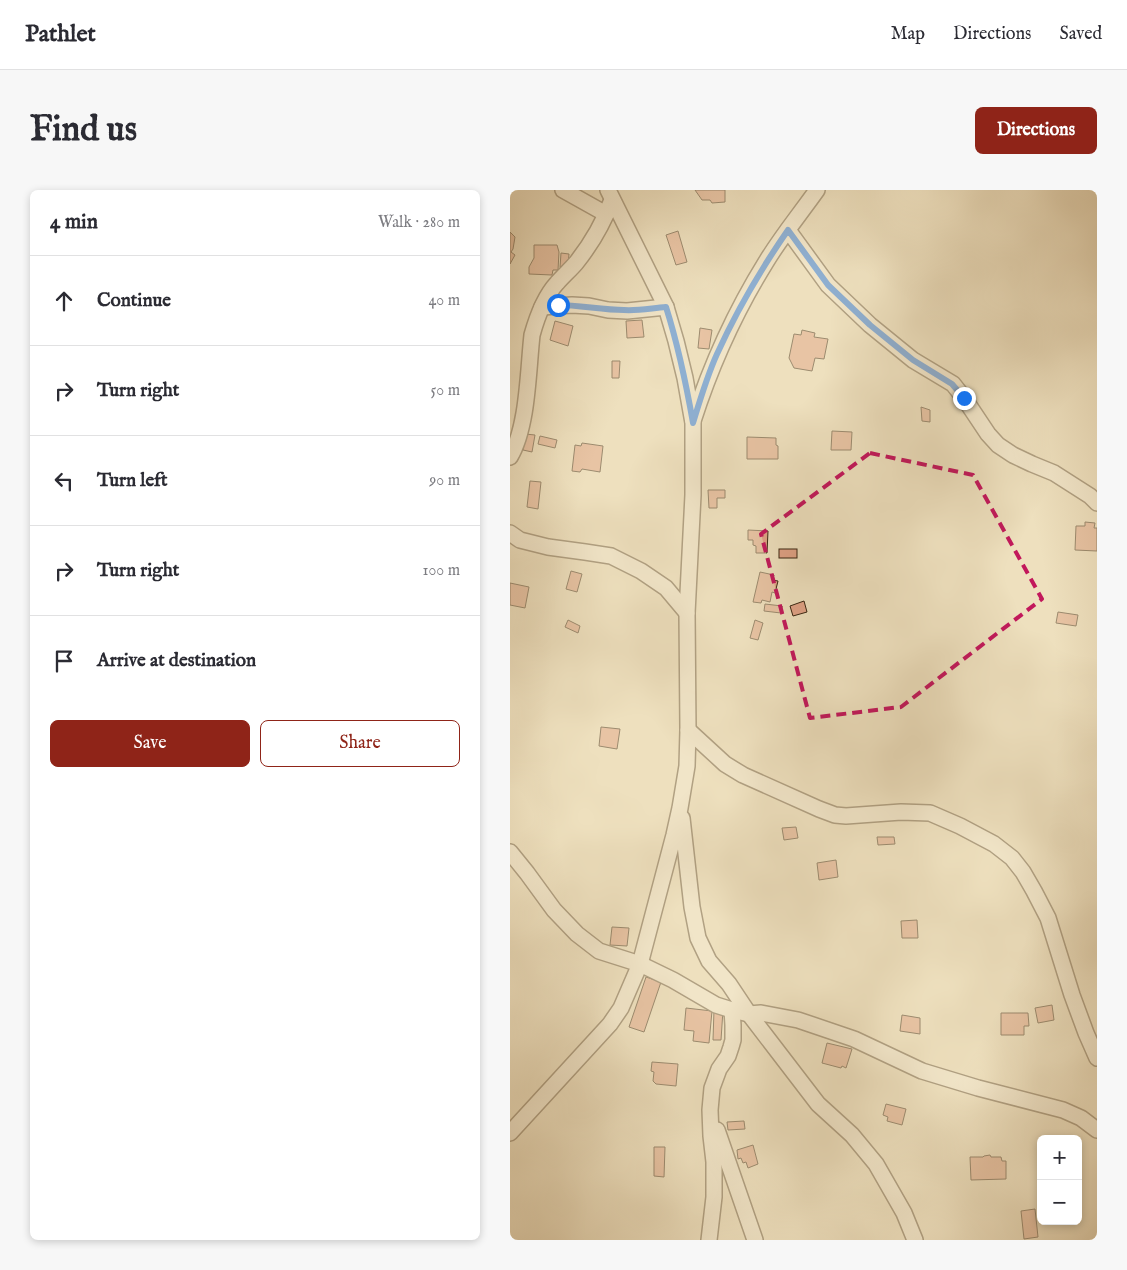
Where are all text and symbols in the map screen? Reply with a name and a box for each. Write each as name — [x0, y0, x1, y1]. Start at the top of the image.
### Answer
text: Pathlet — [25, 19, 96, 50]
text: Map — [891, 23, 925, 46]
text: Directions — [953, 23, 1031, 46]
text: Saved — [1059, 23, 1102, 46]
button: Directions — [975, 107, 1097, 154]
text: Find us — [30, 108, 137, 153]
text: 4 min — [50, 209, 98, 236]
text: Walk · 280 m — [378, 213, 460, 233]
icon: ahead — [50, 287, 78, 315]
text: Continue — [97, 289, 171, 313]
text: 40 m — [428, 291, 460, 311]
route start — [547, 294, 570, 317]
icon: right — [50, 377, 78, 405]
text: Turn right — [97, 379, 179, 403]
text: 50 m — [431, 381, 460, 401]
route end — [953, 387, 976, 410]
icon: left — [50, 467, 78, 495]
text: Turn left — [97, 469, 168, 493]
text: 90 m — [429, 471, 460, 491]
icon: right — [50, 557, 78, 585]
text: Turn right — [97, 559, 179, 583]
text: 100 m — [423, 561, 460, 581]
icon: arrive — [50, 647, 78, 675]
text: Arrive at destination — [97, 649, 256, 673]
button: Save — [50, 720, 250, 767]
button: Share — [260, 720, 460, 767]
map controls — [1037, 1135, 1082, 1225]
button: + — [1037, 1135, 1082, 1180]
button: − — [1037, 1180, 1082, 1225]

